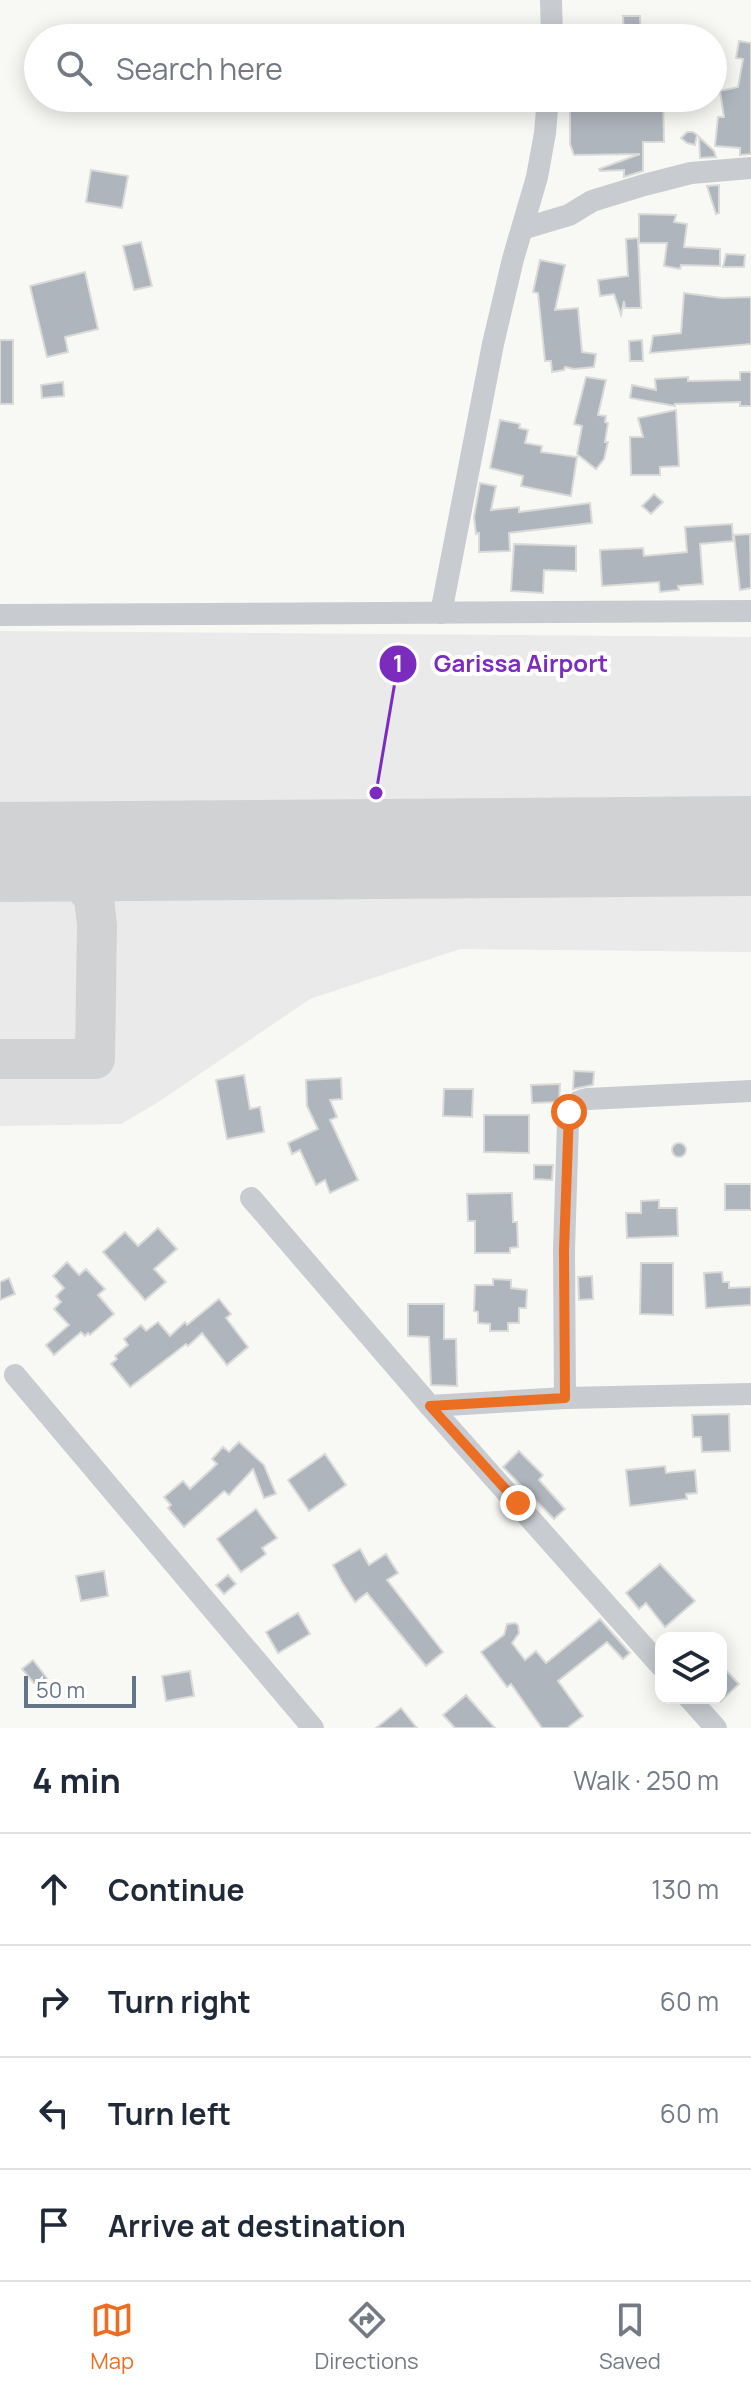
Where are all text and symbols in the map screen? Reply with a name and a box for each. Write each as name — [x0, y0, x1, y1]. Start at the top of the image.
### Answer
search box — [24, 24, 727, 112]
icon: search — [52, 46, 96, 90]
text: Search here — [116, 48, 283, 89]
callout: Garissa Airport — [378, 640, 624, 688]
text: 1 — [393, 646, 403, 679]
text: Garissa Airport — [434, 646, 608, 679]
route start — [551, 1094, 587, 1130]
route end — [500, 1485, 536, 1521]
map controls — [655, 1632, 727, 1704]
button: layers — [655, 1632, 727, 1704]
scale bar — [24, 1672, 136, 1708]
text: 50 m — [36, 1675, 85, 1705]
text: 4 min — [32, 1757, 121, 1803]
text: Walk · 250 m — [573, 1762, 719, 1798]
icon: ahead — [32, 1867, 76, 1911]
text: Continue — [108, 1869, 244, 1910]
text: 130 m — [651, 1871, 719, 1907]
icon: right — [32, 1979, 76, 2023]
text: Turn right — [108, 1981, 251, 2022]
text: 60 m — [660, 1983, 719, 2019]
icon: left — [32, 2091, 76, 2135]
text: Turn left — [108, 2093, 231, 2134]
text: 60 m — [660, 2095, 719, 2131]
icon: arrive — [32, 2203, 76, 2247]
text: Arrive at destination — [108, 2205, 406, 2246]
tab: Map — [90, 2298, 134, 2376]
tab: Directions — [314, 2298, 419, 2376]
tab: Saved — [599, 2298, 661, 2376]

